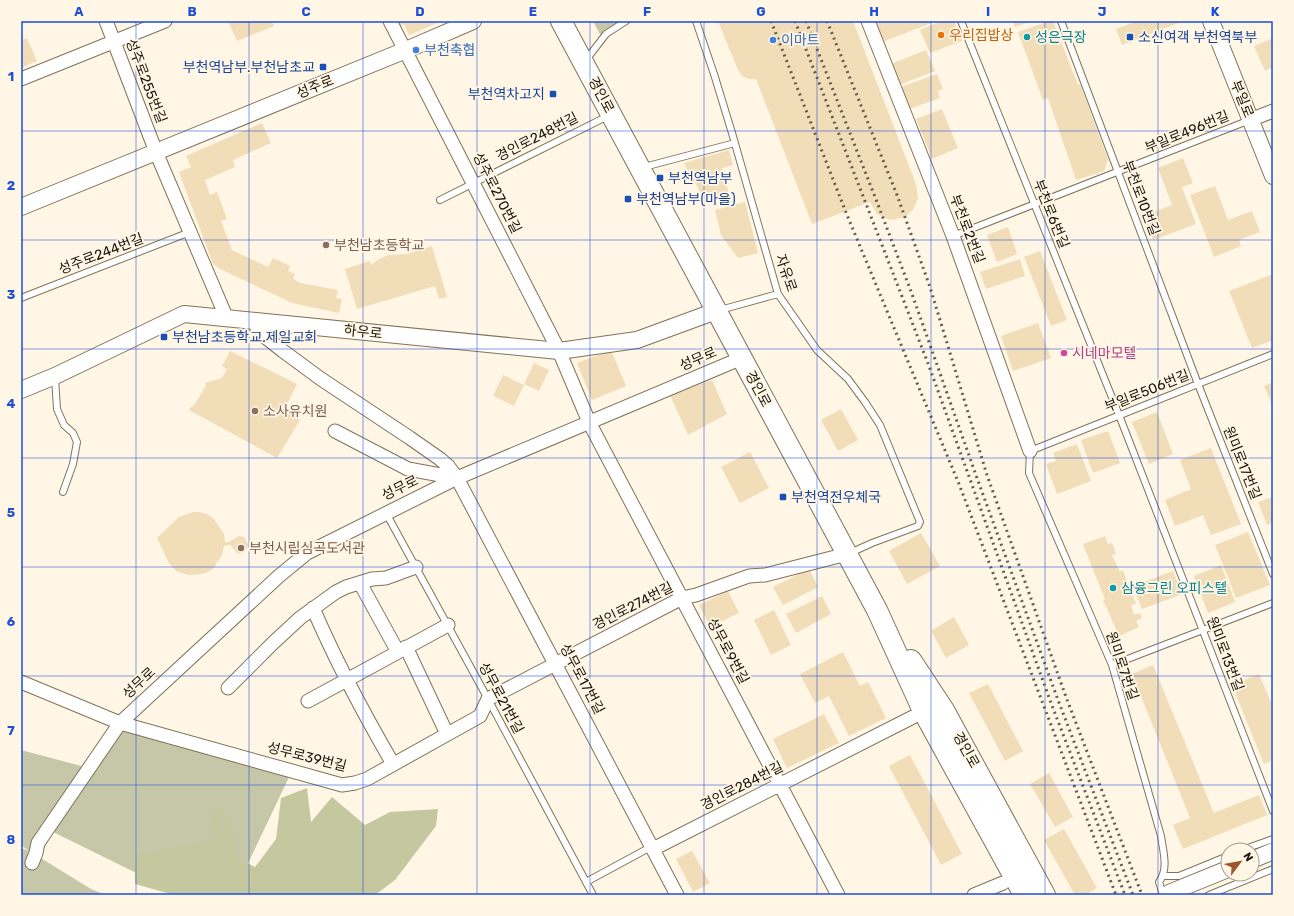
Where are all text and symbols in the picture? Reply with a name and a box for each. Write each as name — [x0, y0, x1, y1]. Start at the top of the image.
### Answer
text: A — [74, 4, 84, 19]
text: B — [187, 4, 197, 19]
text: C — [301, 4, 311, 19]
text: D — [415, 4, 425, 19]
text: E — [529, 4, 537, 19]
text: F — [643, 4, 651, 19]
text: G — [756, 4, 766, 19]
text: H — [869, 4, 879, 19]
text: I — [986, 4, 990, 19]
text: J — [1098, 4, 1106, 19]
text: K — [1211, 4, 1220, 19]
place label: 우리집밥상 — [949, 27, 1014, 44]
place label: 성은극장 — [1035, 29, 1087, 46]
place label: 소신여객 부천역북부 — [1138, 29, 1257, 46]
marker: 우리집밥상 — [936, 30, 946, 40]
place label: 이마트 — [781, 32, 820, 49]
marker: 성은극장 — [1022, 32, 1032, 42]
marker: 소신여객 부천역북부 — [1125, 32, 1135, 42]
marker: 이마트 — [768, 35, 778, 45]
street label: 성주로255번길 — [122, 36, 170, 126]
place label: 부천축협 — [424, 42, 476, 59]
marker: 부천축협 — [411, 45, 421, 55]
place label: 부천역남부.부천남초교 — [183, 59, 315, 76]
marker: 부천역남부.부천남초교 — [318, 62, 328, 72]
text: 1 — [8, 69, 14, 84]
street label: 성주로 — [294, 72, 336, 102]
street label: 경인로 — [584, 74, 618, 116]
street label: 부일로 — [1227, 78, 1257, 120]
place label: 부천역차고지 — [468, 86, 545, 103]
marker: 부천역차고지 — [548, 89, 558, 99]
street label: 부일로496번길 — [1142, 107, 1232, 157]
street label: 경인로248번길 — [493, 109, 581, 165]
street label: 성주로270번길 — [469, 150, 525, 236]
street label: 부천로10번길 — [1119, 158, 1163, 238]
place label: 부천역남부 — [668, 170, 733, 187]
marker: 부천역남부 — [655, 173, 665, 183]
street label: 부천로6번길 — [1029, 177, 1073, 251]
text: 2 — [7, 178, 15, 193]
place label: 부천역남부(마을) — [636, 191, 736, 208]
street label: 부천로2번길 — [946, 192, 988, 266]
marker: 부천역남부(마을) — [623, 194, 633, 204]
street label: 성주로244번길 — [56, 230, 146, 278]
place label: 부천남초등학교 — [334, 237, 424, 254]
marker: 부천남초등학교 — [321, 240, 331, 250]
street label: 자유로 — [772, 252, 800, 294]
text: 3 — [7, 287, 16, 302]
street label: 하우로 — [343, 322, 383, 342]
place label: 부천남초등학교.제일교회 — [172, 329, 317, 346]
marker: 부천남초등학교.제일교회 — [159, 332, 169, 342]
street label: 성무로 — [677, 344, 719, 374]
place label: 시네마모텔 — [1072, 345, 1136, 362]
marker: 시네마모텔 — [1059, 348, 1069, 358]
street label: 부일로506번길 — [1102, 366, 1192, 416]
street label: 경인로 — [741, 368, 775, 410]
text: 4 — [7, 396, 16, 411]
place label: 소사유치원 — [263, 403, 327, 420]
marker: 소사유치원 — [250, 406, 260, 416]
street label: 원미로17번길 — [1220, 424, 1264, 502]
street label: 성무로 — [379, 472, 421, 504]
place label: 부천역전우체국 — [791, 489, 881, 506]
marker: 부천역전우체국 — [778, 492, 788, 502]
text: 5 — [7, 505, 15, 520]
place label: 부천시립심곡도서관 — [249, 540, 365, 557]
marker: 부천시립심곡도서관 — [236, 543, 246, 553]
street label: 경인로274번길 — [590, 578, 676, 634]
place label: 삼융그린 오피스텔 — [1121, 580, 1227, 597]
marker: 삼융그린 오피스텔 — [1108, 583, 1118, 593]
text: 6 — [7, 614, 16, 629]
street label: 원미로13번길 — [1203, 614, 1247, 694]
street label: 성무로9번길 — [703, 615, 753, 687]
street label: 원미로7번길 — [1102, 629, 1142, 703]
street label: 성무로17번길 — [556, 641, 608, 717]
street label: 성무로21번길 — [475, 659, 527, 737]
street label: 성무로 — [119, 664, 159, 702]
text: 7 — [7, 723, 15, 738]
street label: 경인로 — [949, 729, 983, 771]
street label: 성무로39번길 — [266, 739, 348, 775]
street label: 경인로284번길 — [698, 758, 786, 814]
text: 8 — [7, 832, 16, 847]
north arrow — [1220, 842, 1260, 882]
text: N — [1240, 850, 1256, 864]

